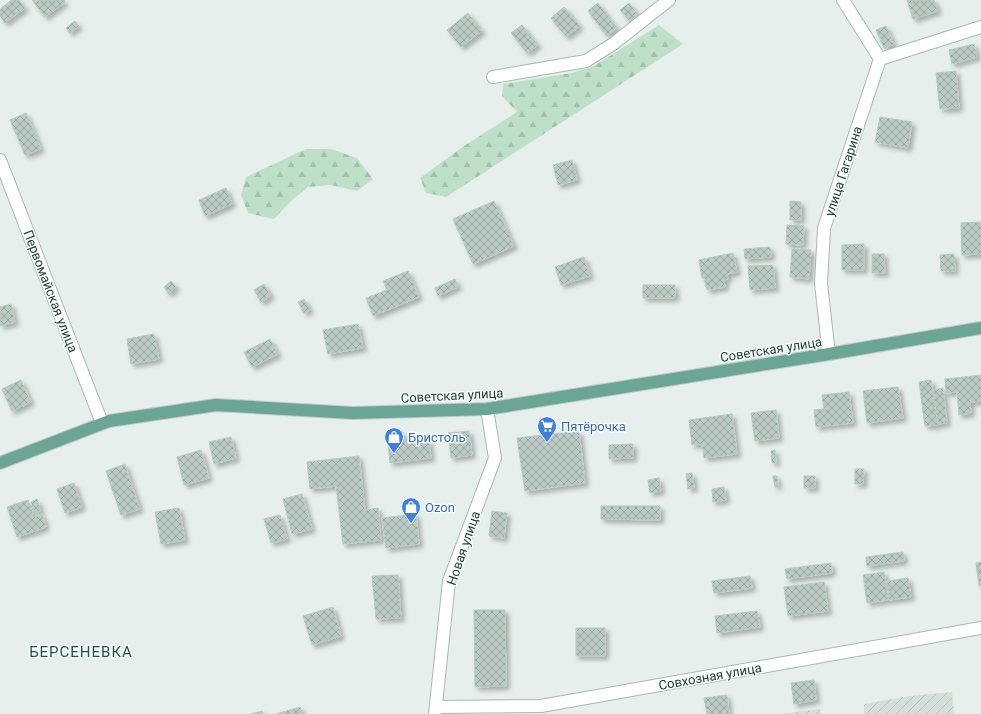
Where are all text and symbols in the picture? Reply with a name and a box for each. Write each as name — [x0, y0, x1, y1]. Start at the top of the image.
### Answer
street label: улица Гагарина — [822, 124, 865, 218]
street label: Первомайская улица — [20, 228, 81, 354]
street label: Советская улица — [719, 334, 823, 365]
street label: Советская улица — [400, 385, 504, 406]
supermarket icon: Пятёрочка — [536, 415, 558, 443]
place label: Пятёрочка — [561, 419, 626, 434]
shop icon: Бристоль — [383, 426, 405, 454]
place label: Бристоль — [408, 430, 466, 445]
shop icon: Ozon — [400, 496, 422, 524]
place label: Ozon — [425, 500, 455, 515]
street label: Новая улица — [444, 509, 483, 587]
district label: БЕРСЕНЕВКА — [29, 643, 133, 661]
street label: Совхозная улица — [657, 660, 763, 693]

